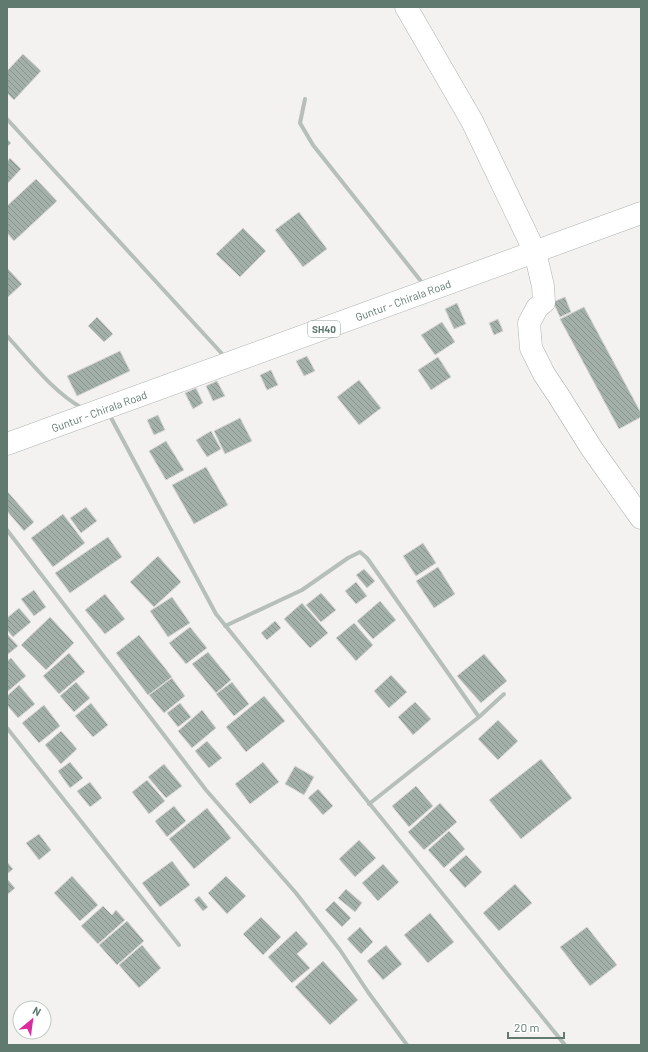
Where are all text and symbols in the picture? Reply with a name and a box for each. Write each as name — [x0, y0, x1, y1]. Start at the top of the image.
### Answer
street label: Guntur - Chirala Road — [353, 277, 453, 323]
road number: SH40 — [308, 321, 340, 337]
street label: Guntur - Chirala Road — [49, 388, 149, 434]
north arrow — [12, 1000, 52, 1040]
text: N — [31, 1003, 43, 1018]
scale bar — [508, 1014, 564, 1040]
text: 20 m — [514, 1020, 540, 1034]

